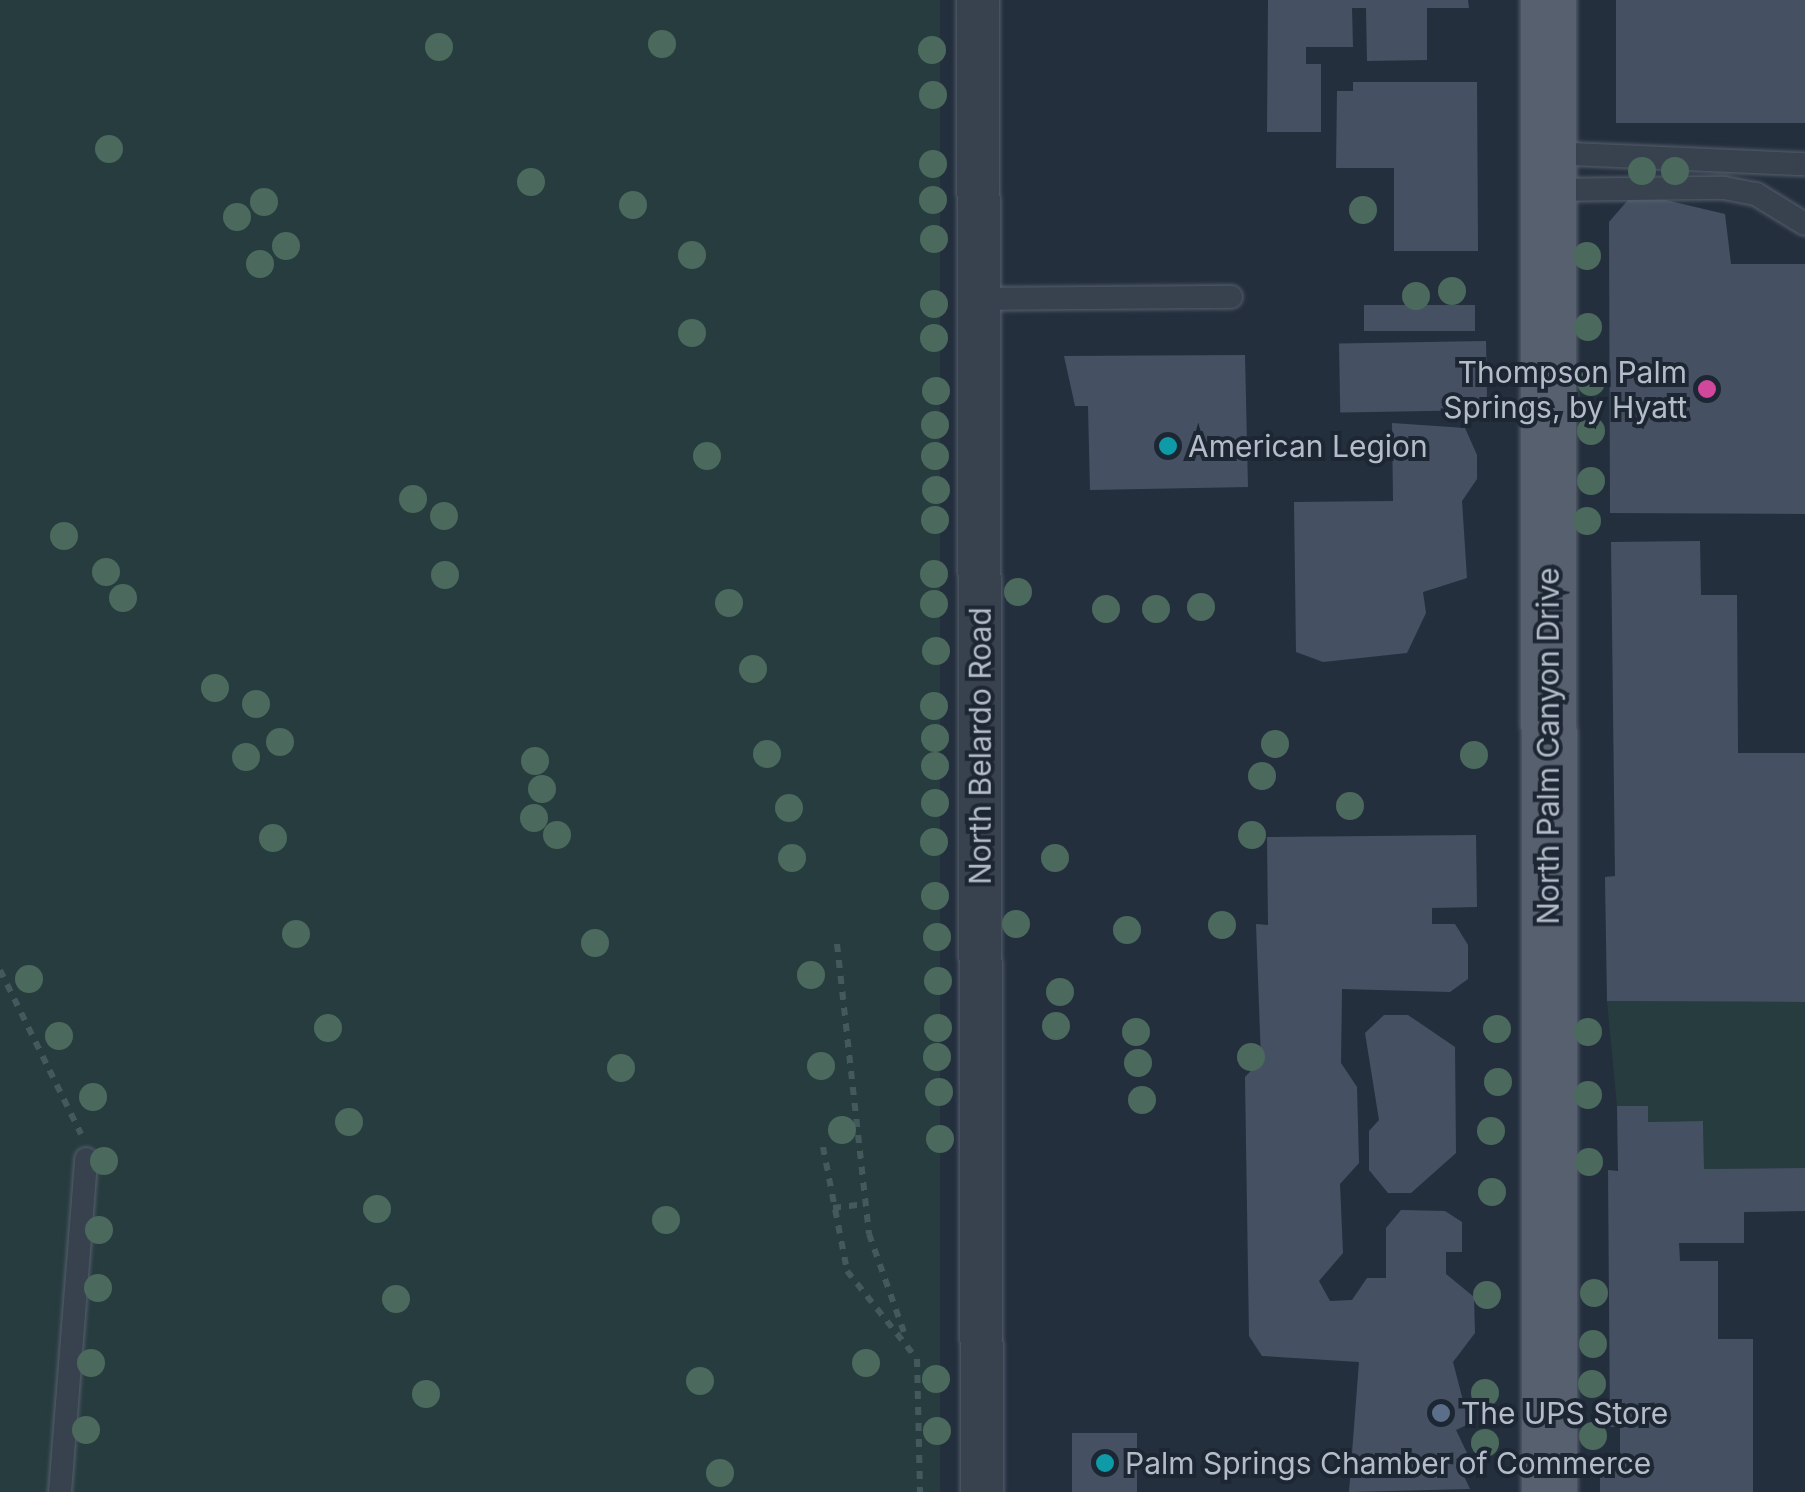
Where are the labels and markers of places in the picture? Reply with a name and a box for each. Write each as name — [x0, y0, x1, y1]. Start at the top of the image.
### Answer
place label: Thompson Palm Springs, by Hyatt — [1443, 354, 1687, 424]
marker: Thompson Palm Springs, by Hyatt — [1696, 378, 1718, 400]
place label: American Legion — [1188, 428, 1428, 464]
marker: American Legion — [1157, 435, 1179, 457]
place label: The UPS Store — [1461, 1395, 1668, 1431]
marker: The UPS Store — [1430, 1402, 1452, 1424]
place label: Palm Springs Chamber of Commerce — [1125, 1445, 1651, 1481]
marker: Palm Springs Chamber of Commerce — [1094, 1452, 1116, 1474]

